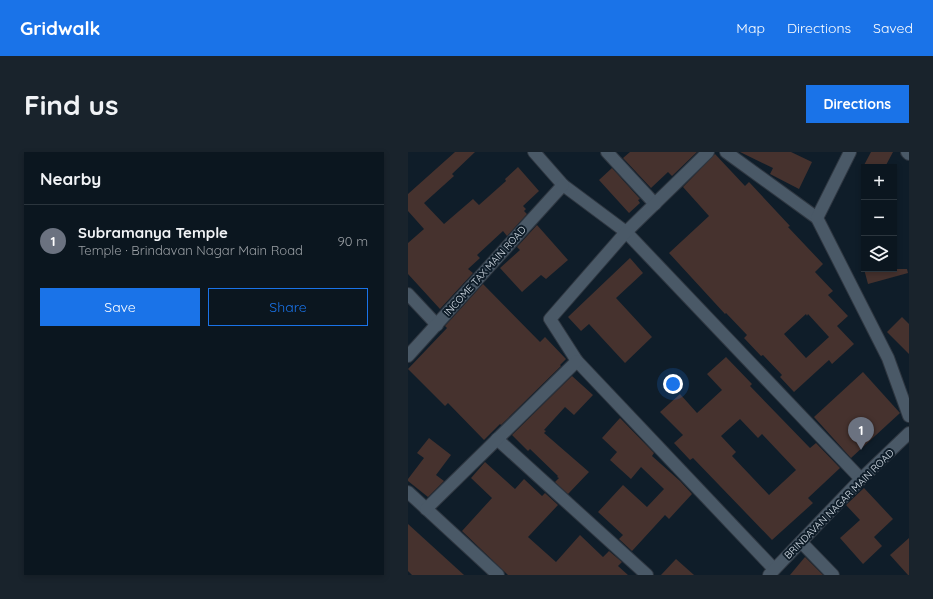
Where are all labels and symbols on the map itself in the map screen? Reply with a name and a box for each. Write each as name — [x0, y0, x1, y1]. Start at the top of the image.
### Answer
street label: INCOME TAX MAIN ROAD — [441, 223, 529, 319]
your location — [663, 374, 683, 394]
pin: 1 — [848, 417, 874, 450]
street label: BRINDAVAN NAGAR MAIN ROAD — [781, 446, 897, 562]

